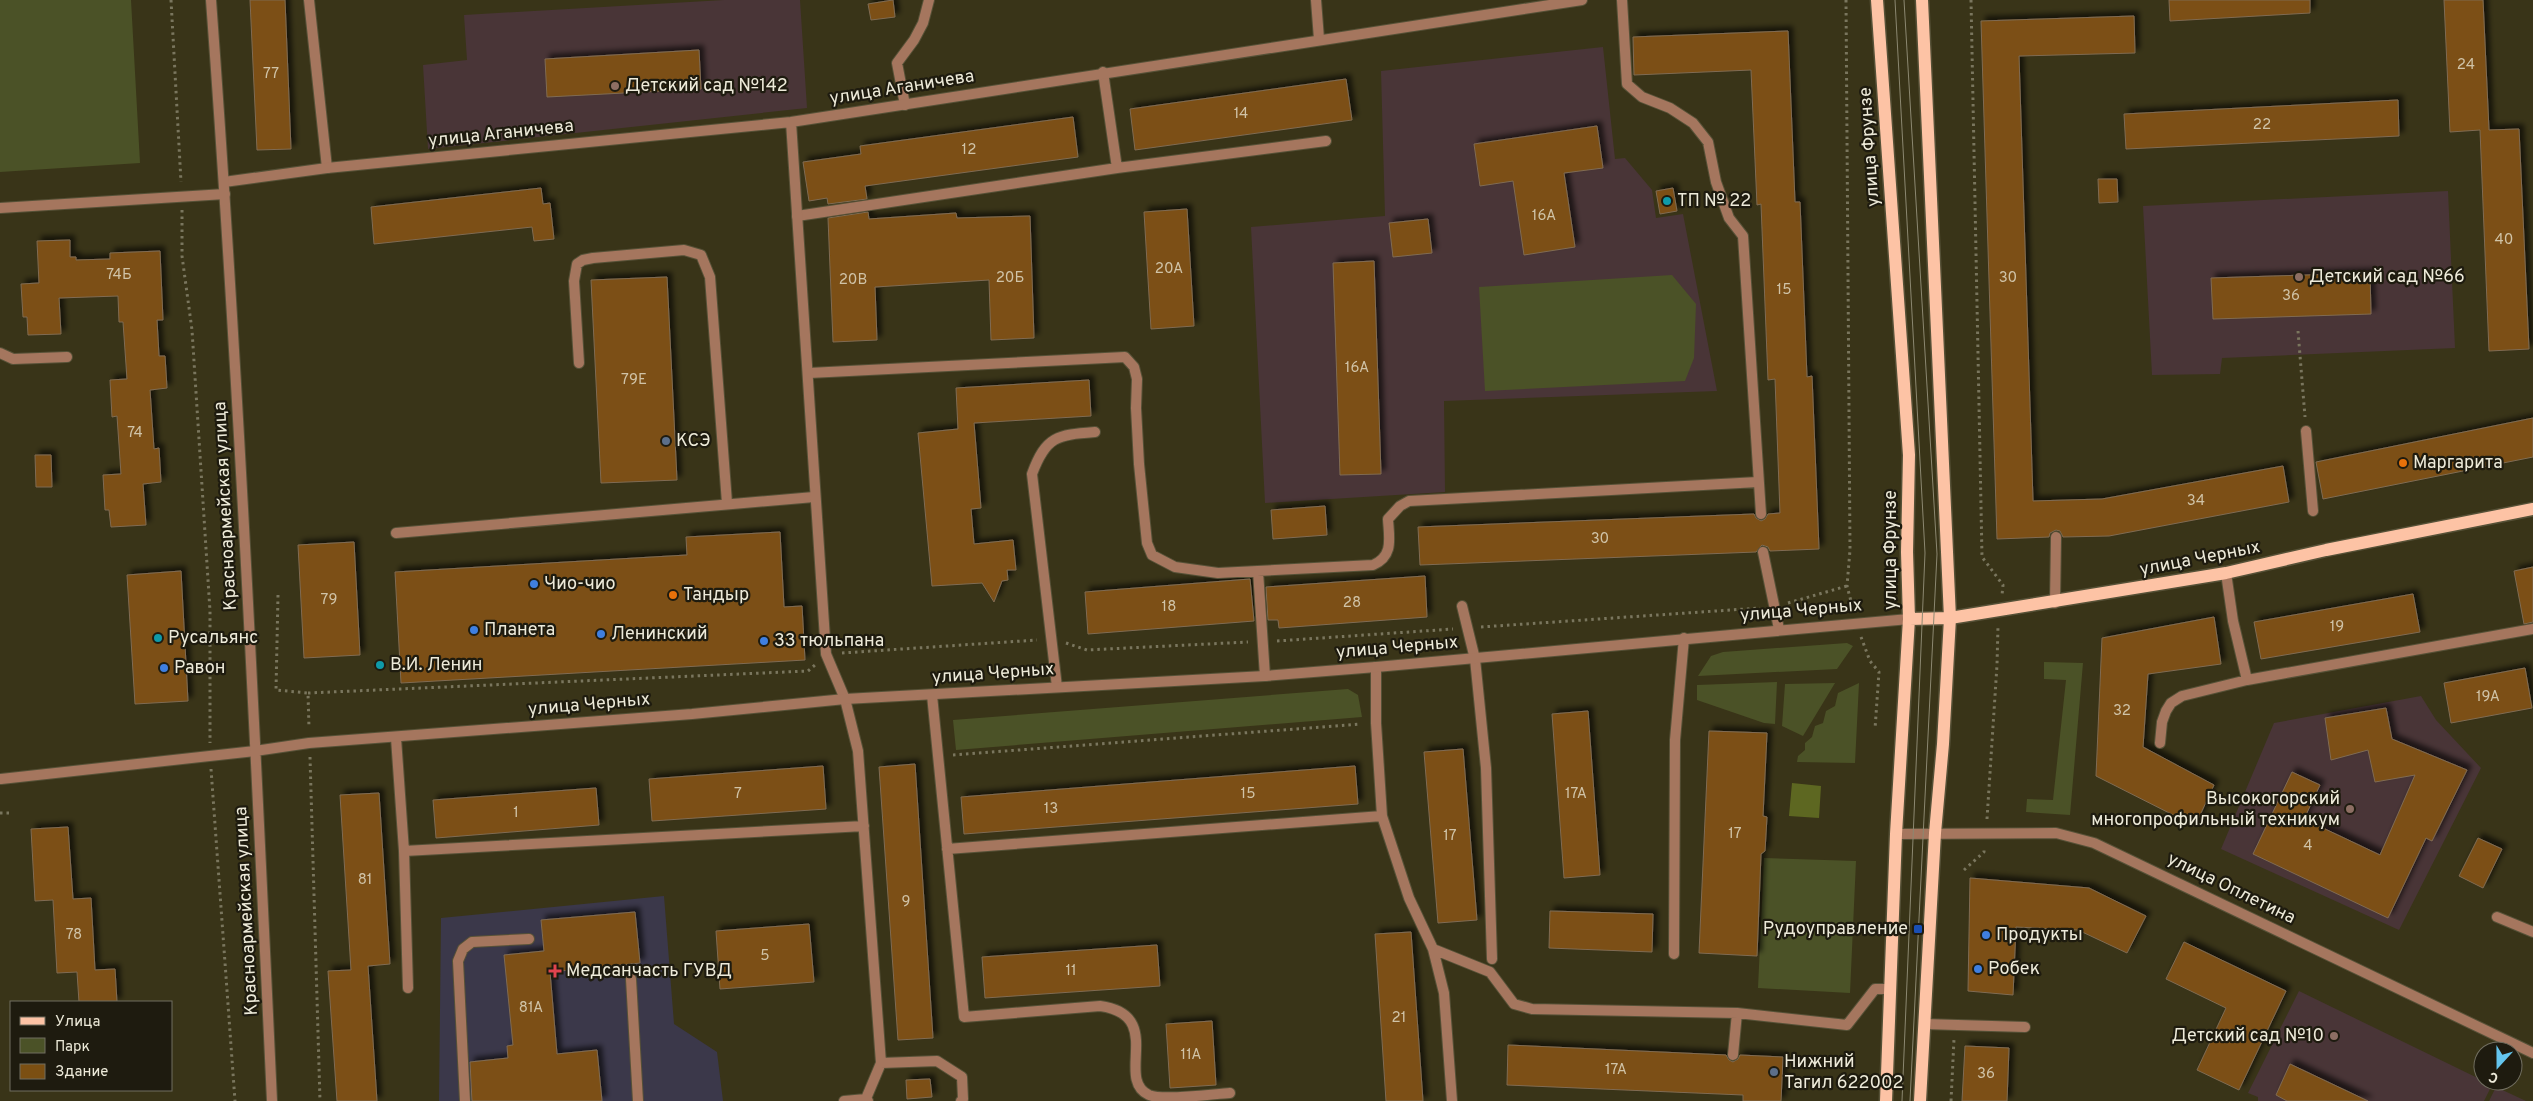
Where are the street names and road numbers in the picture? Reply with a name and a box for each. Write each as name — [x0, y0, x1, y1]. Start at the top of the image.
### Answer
street label: улица Аганичева — [828, 65, 976, 111]
street label: улица Фрунзе — [1854, 86, 1886, 208]
street label: улица Аганичева — [427, 115, 575, 153]
street label: Красноармейская улица — [209, 401, 243, 611]
street label: улица Фрунзе — [1880, 490, 1903, 610]
street label: улица Черных — [2138, 536, 2262, 582]
street label: улица Черных — [1739, 594, 1863, 628]
street label: улица Черных — [1335, 631, 1459, 665]
street label: улица Черных — [931, 658, 1055, 690]
street label: улица Черных — [527, 688, 651, 722]
street label: Красноармейская улица — [230, 806, 264, 1016]
street label: улица Оплетина — [2163, 848, 2299, 930]

